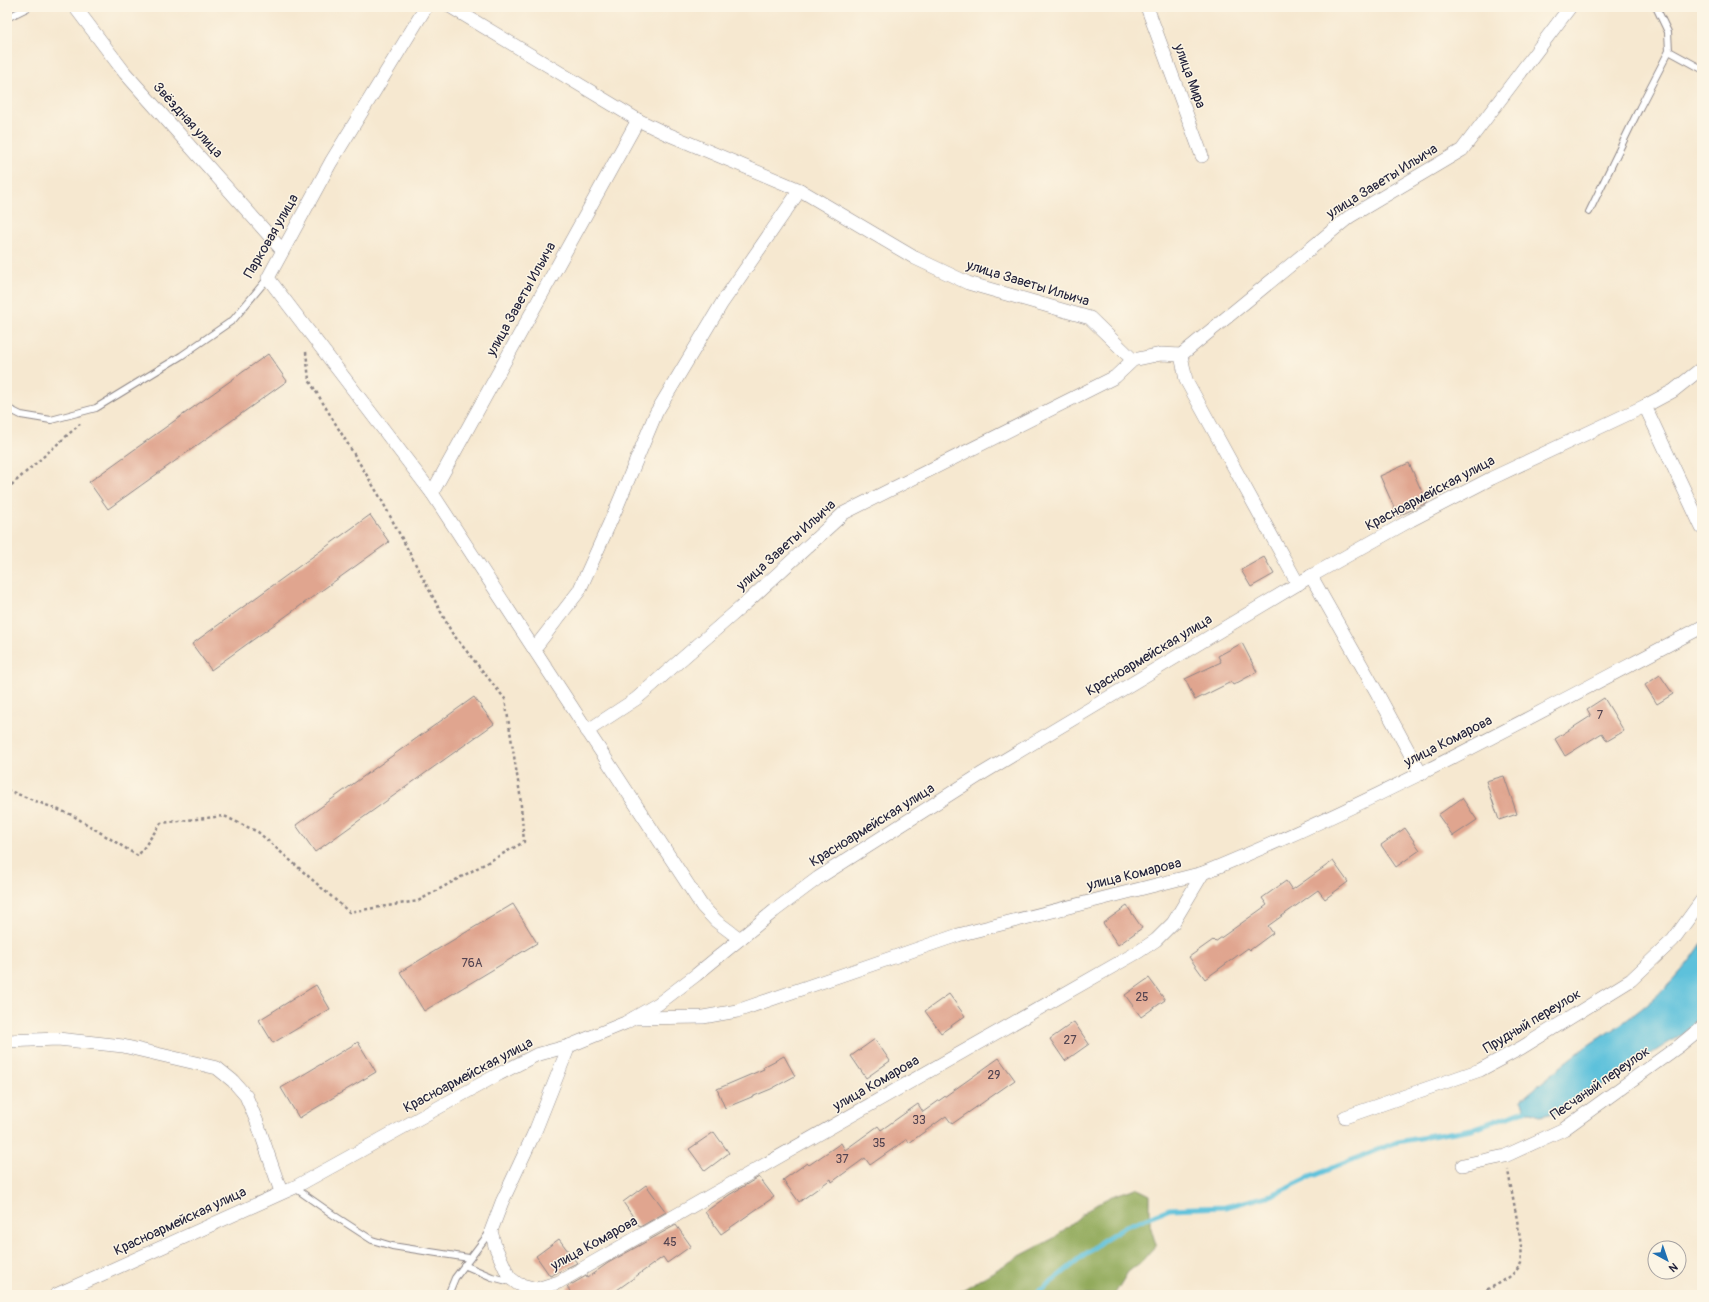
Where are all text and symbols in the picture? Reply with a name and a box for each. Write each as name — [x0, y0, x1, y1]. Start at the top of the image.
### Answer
street label: улица Мира — [1170, 41, 1210, 111]
street label: Звёздная улица — [150, 79, 226, 161]
street label: улица Заветы Ильича — [1323, 140, 1441, 223]
street label: Парковая улица — [240, 191, 302, 281]
street label: улица Заветы Ильича — [482, 239, 559, 360]
street label: улица Заветы Ильича — [964, 256, 1092, 310]
street label: Красноармейская улица — [1362, 452, 1498, 534]
street label: улица Заветы Ильича — [732, 496, 839, 595]
street label: Красноармейская улица — [1083, 611, 1215, 699]
house number: 7 — [1597, 708, 1604, 723]
street label: улица Комарова — [1400, 711, 1495, 771]
street label: Красноармейская улица — [806, 780, 938, 870]
street label: улица Комарова — [1084, 854, 1183, 894]
house number: 76А — [461, 956, 483, 971]
street label: Прудный переулок — [1480, 985, 1584, 1057]
house number: 25 — [1135, 990, 1149, 1005]
house number: 27 — [1063, 1033, 1077, 1048]
street label: Красноармейская улица — [400, 1034, 536, 1116]
street label: Песчаный переулок — [1547, 1042, 1653, 1124]
street label: улица Комарова — [829, 1051, 922, 1115]
house number: 29 — [988, 1068, 1000, 1083]
house number: 33 — [912, 1113, 926, 1128]
house number: 35 — [872, 1136, 886, 1151]
house number: 37 — [835, 1152, 849, 1167]
street label: Красноармейская улица — [111, 1183, 249, 1259]
street label: улица Комарова — [547, 1212, 640, 1274]
house number: 45 — [663, 1235, 677, 1250]
north arrow — [1647, 1240, 1687, 1280]
text: N — [1666, 1260, 1680, 1275]

